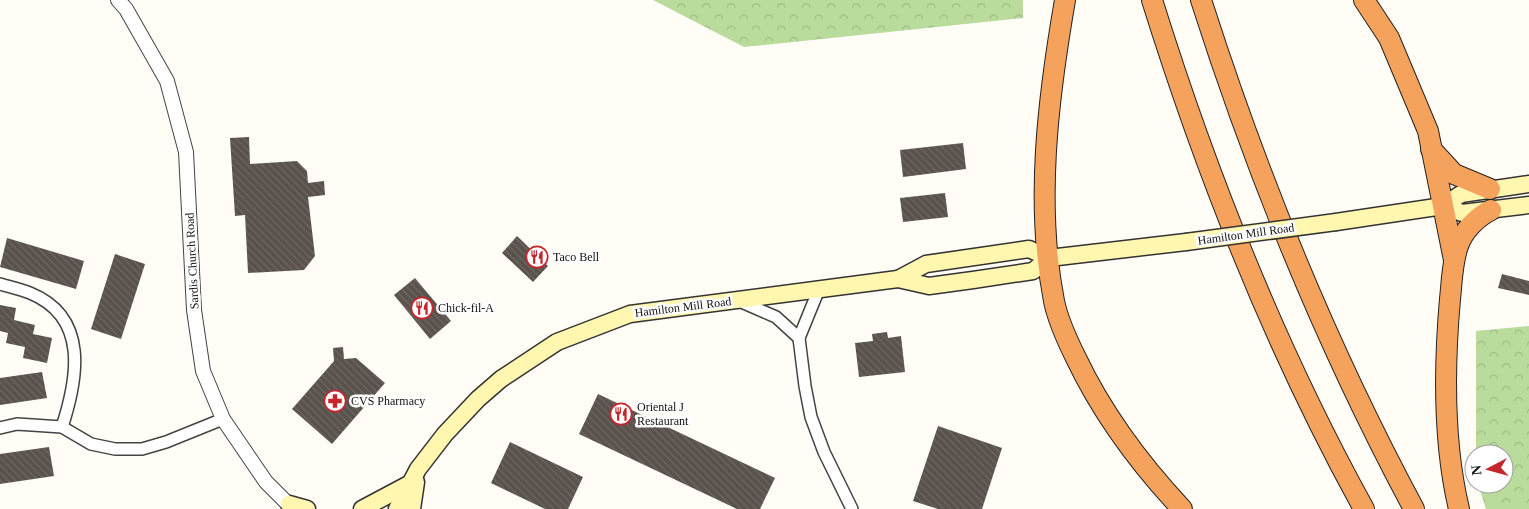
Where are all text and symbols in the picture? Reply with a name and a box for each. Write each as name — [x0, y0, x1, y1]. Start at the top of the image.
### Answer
street label: Sardis Church Road — [182, 212, 202, 310]
street label: Hamilton Mill Road — [1197, 220, 1295, 248]
restaurant icon: Taco Bell — [525, 245, 549, 269]
place label: Taco Bell — [553, 250, 600, 264]
street label: Hamilton Mill Road — [634, 294, 732, 320]
restaurant icon: Chick-fil-A — [410, 296, 434, 320]
place label: Chick-fil-A — [438, 301, 494, 315]
pharmacy icon: CVS Pharmacy — [323, 389, 347, 413]
place label: CVS Pharmacy — [351, 394, 425, 408]
place label: Oriental J Restaurant — [637, 400, 689, 428]
restaurant icon: Oriental J Restaurant — [609, 402, 633, 426]
north arrow — [1464, 444, 1514, 494]
text: N — [1469, 464, 1485, 476]

